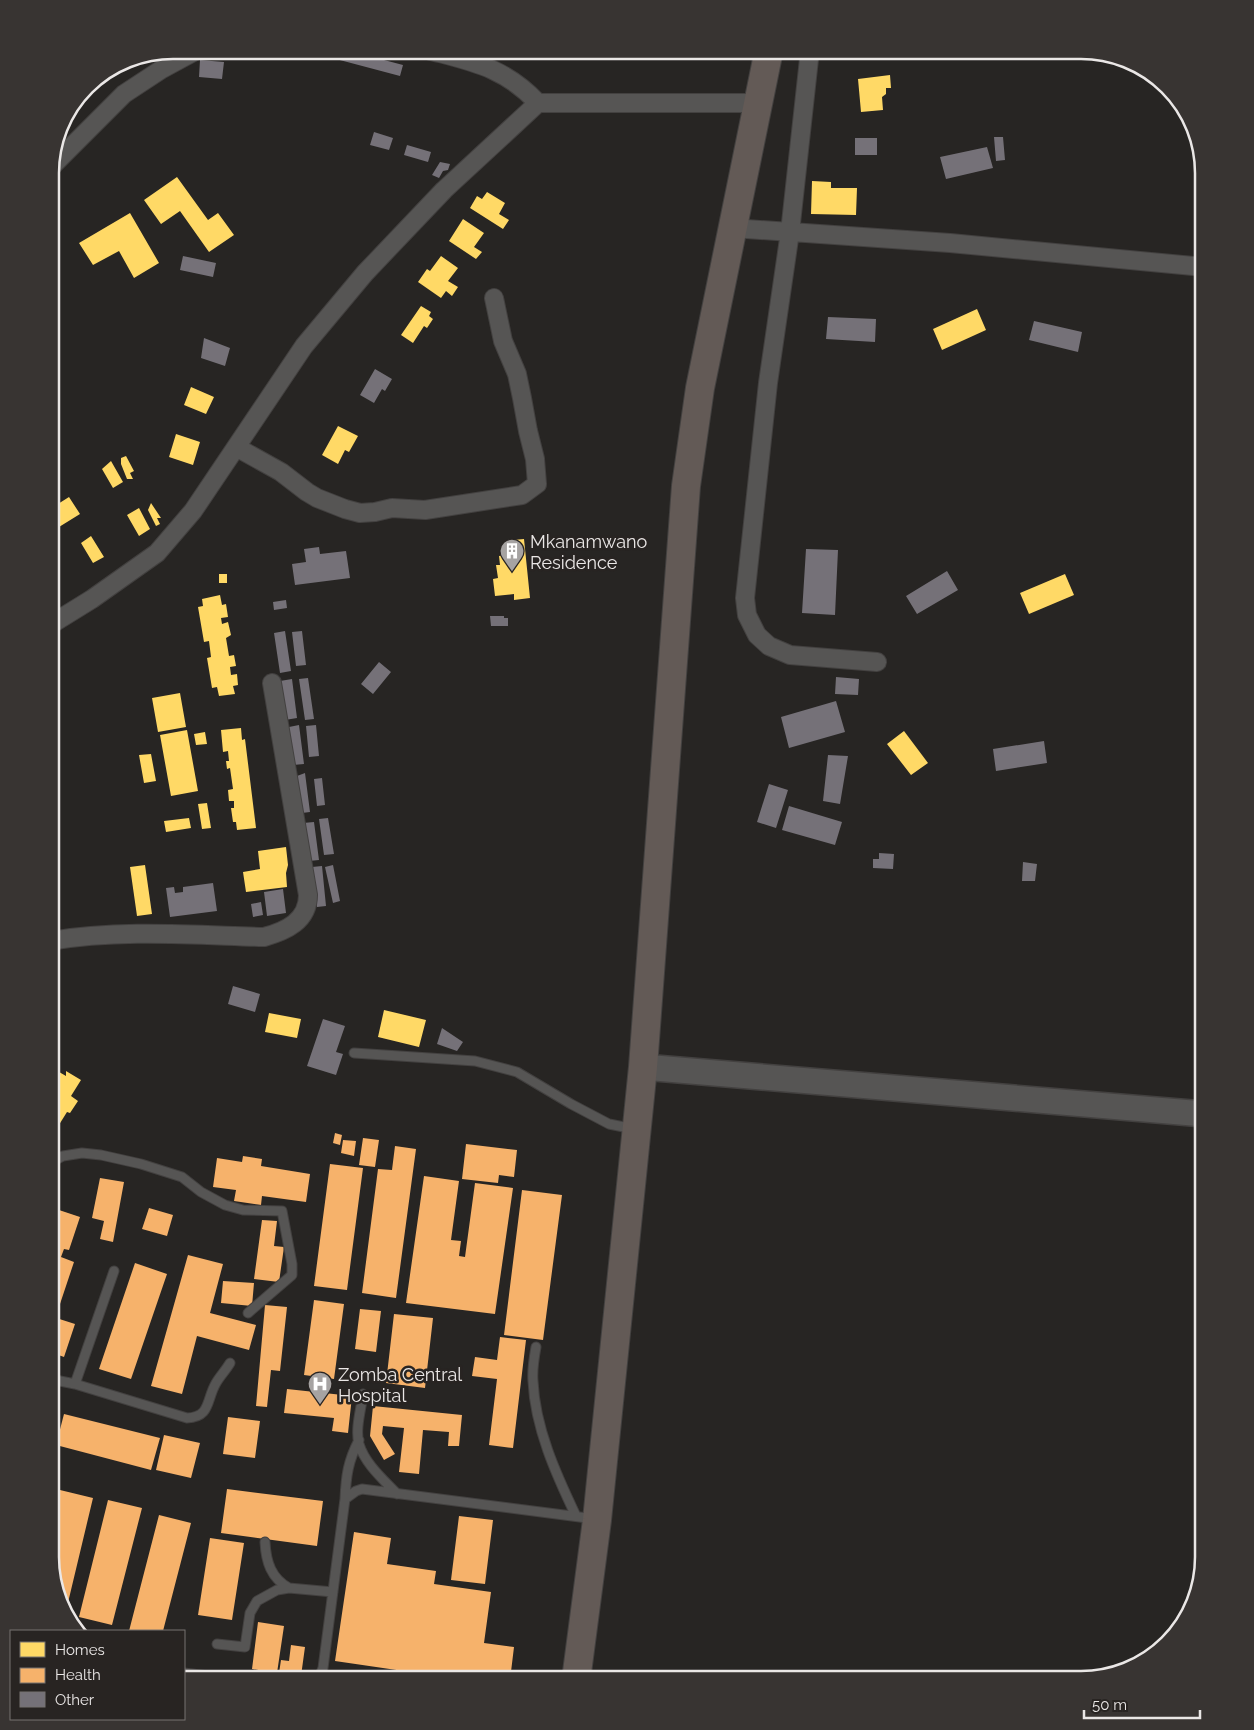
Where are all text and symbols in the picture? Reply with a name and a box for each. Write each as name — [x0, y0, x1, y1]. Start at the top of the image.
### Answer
place label: Mkanamwano Residence — [530, 531, 647, 573]
building icon: Mkanamwano Residence — [499, 538, 525, 572]
place label: Zomba Central Hospital — [338, 1364, 462, 1406]
hospital icon: Zomba Central Hospital — [307, 1371, 333, 1405]
legend — [10, 1630, 185, 1720]
text: Homes — [55, 1641, 105, 1659]
text: Health — [55, 1666, 101, 1684]
scale bar — [1084, 1688, 1200, 1720]
text: Other — [55, 1691, 95, 1709]
text: 50 m — [1092, 1696, 1127, 1714]

